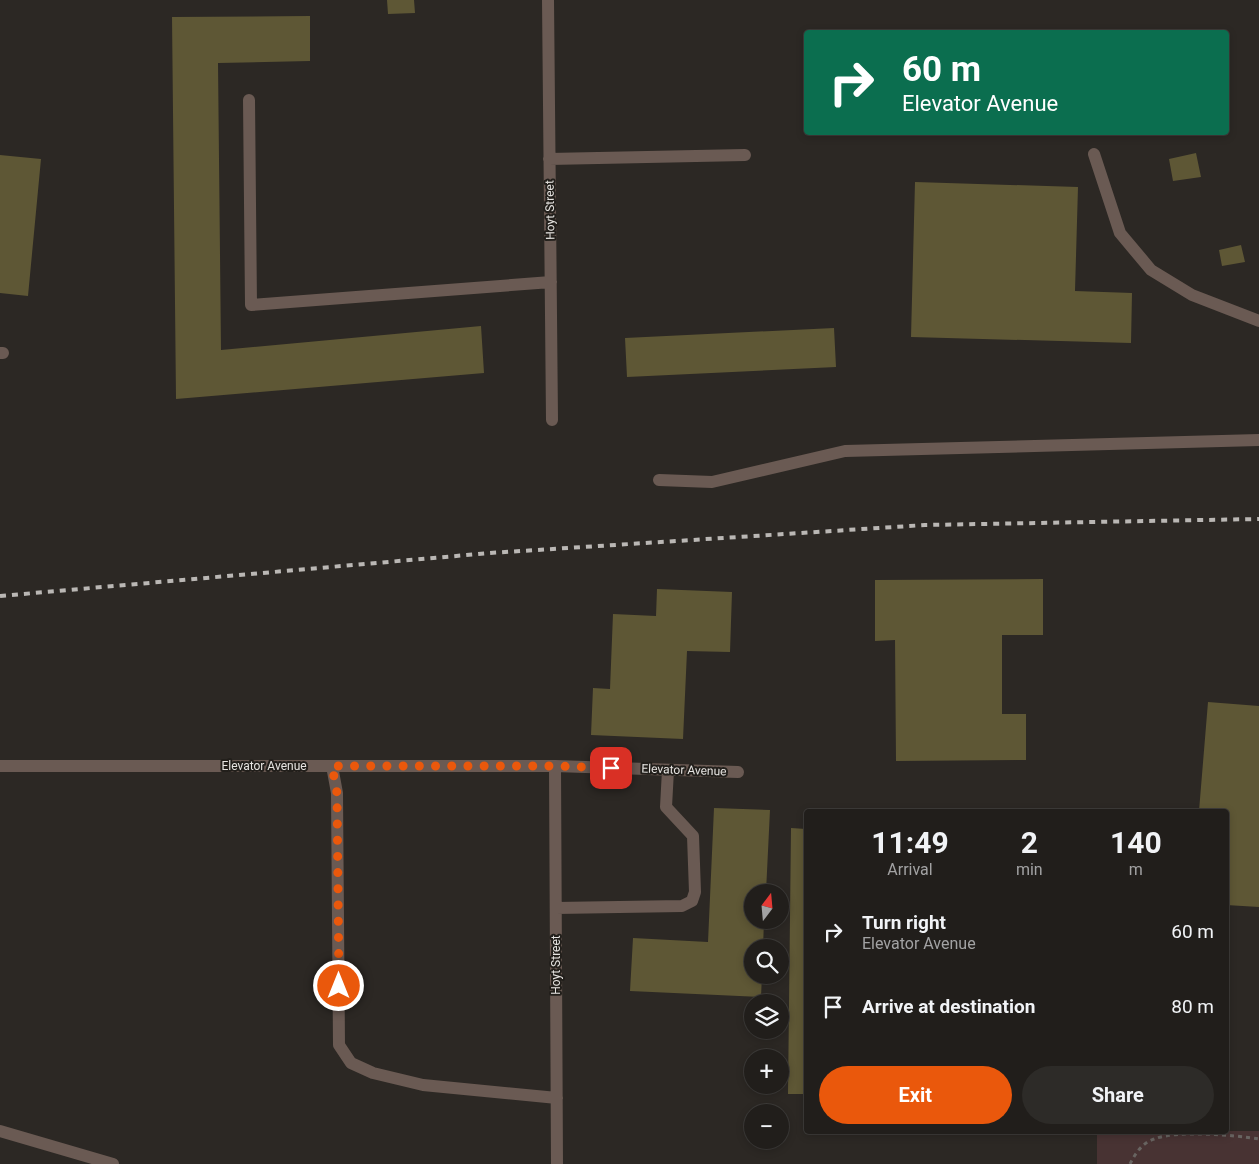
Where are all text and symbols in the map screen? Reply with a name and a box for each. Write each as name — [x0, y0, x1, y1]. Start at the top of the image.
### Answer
text: 60 m — [902, 49, 981, 90]
icon: right — [819, 50, 884, 115]
text: Elevator Avenue — [902, 91, 1058, 116]
street label: Hoyt Street — [542, 180, 558, 240]
pin — [590, 747, 632, 789]
icon: arrive — [597, 754, 625, 782]
street label: Elevator Avenue — [221, 759, 307, 773]
street label: Elevator Avenue — [641, 762, 727, 778]
text: 11:49 — [871, 825, 949, 860]
text: 2 — [1021, 825, 1038, 860]
text: 140 — [1110, 825, 1162, 860]
text: Arrival — [887, 860, 933, 879]
text: min — [1016, 860, 1043, 879]
text: m — [1129, 860, 1143, 879]
north arrow — [744, 884, 789, 929]
map controls — [744, 884, 789, 1149]
text: Turn right — [862, 911, 946, 934]
icon: right — [819, 918, 847, 946]
text: 60 m — [1171, 920, 1214, 943]
text: Elevator Avenue — [862, 934, 976, 953]
street label: Hoyt Street — [549, 935, 563, 995]
button: search — [744, 939, 789, 984]
position arrow — [312, 959, 364, 1011]
icon: arrive — [819, 993, 847, 1021]
button: layers — [744, 994, 789, 1039]
text: Arrive at destination — [862, 995, 1035, 1018]
text: 80 m — [1171, 995, 1214, 1018]
button: + — [744, 1049, 789, 1094]
button: Exit — [819, 1066, 1012, 1124]
button: Share — [1022, 1066, 1214, 1124]
button: − — [744, 1104, 789, 1149]

